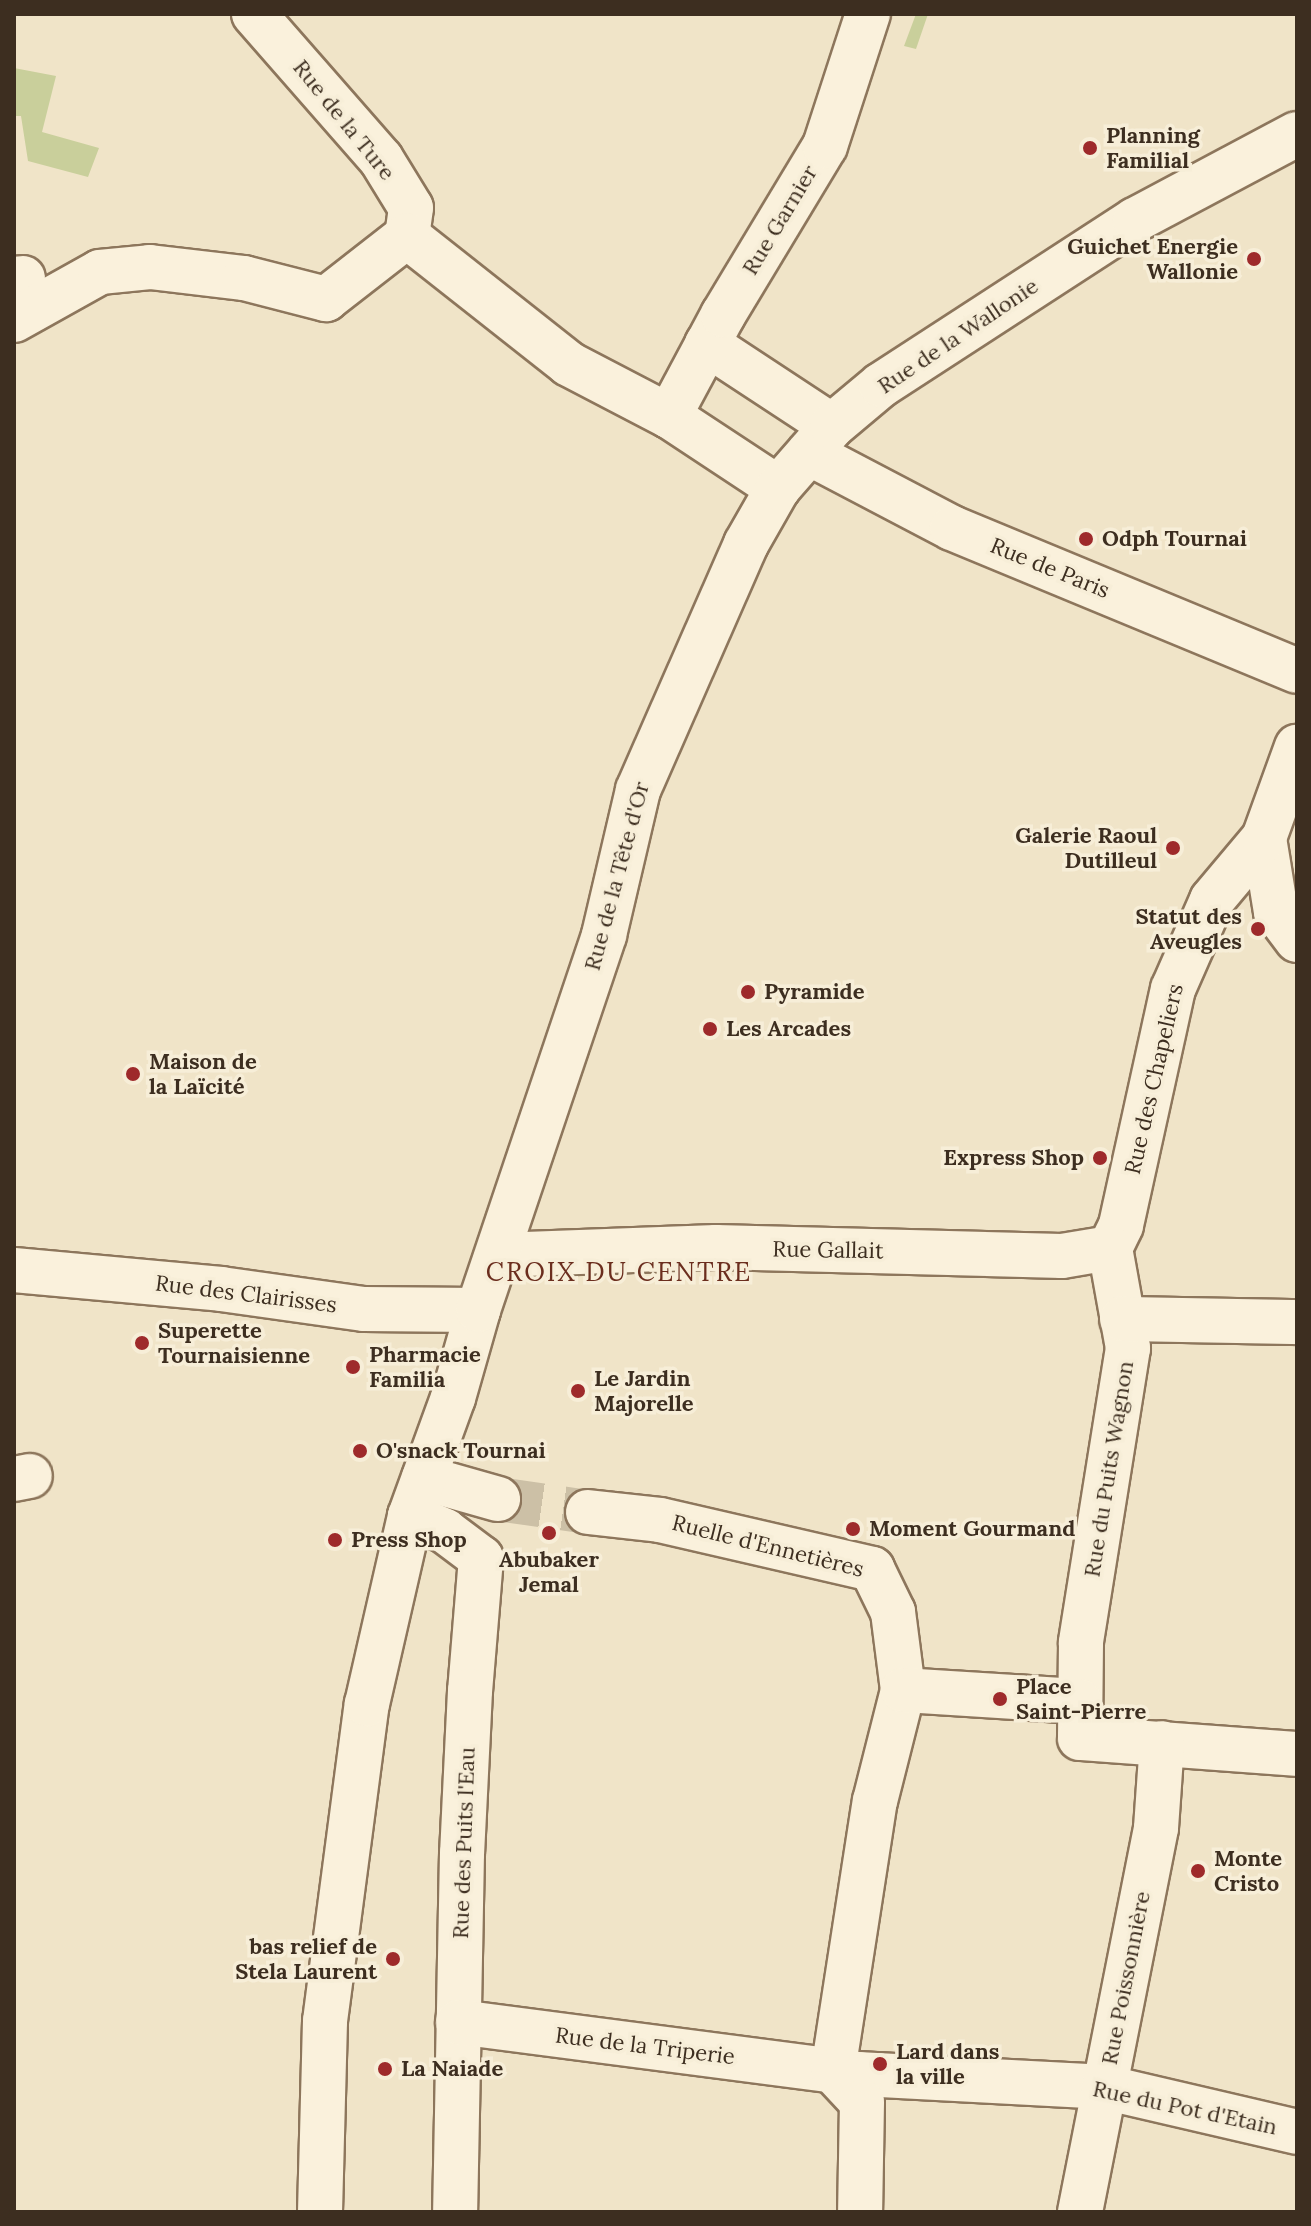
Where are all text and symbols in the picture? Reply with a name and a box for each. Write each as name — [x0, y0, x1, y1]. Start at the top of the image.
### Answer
street label: Rue de la Ture — [288, 55, 400, 185]
place label: Planning Familial — [1106, 122, 1200, 174]
marker: Planning Familial — [1081, 139, 1099, 157]
street label: Rue Garnier — [737, 160, 823, 280]
place label: Guichet Energie Wallonie — [1067, 233, 1238, 284]
marker: Guichet Energie Wallonie — [1245, 250, 1263, 268]
street label: Rue de la Wallonie — [873, 273, 1043, 399]
place label: Odph Tournai — [1102, 526, 1247, 552]
marker: Odph Tournai — [1077, 530, 1095, 548]
street label: Rue de Paris — [987, 532, 1113, 604]
street label: Rue de la Tête d'Or — [579, 779, 655, 973]
place label: Galerie Raoul Dutilleul — [1015, 822, 1157, 874]
marker: Galerie Raoul Dutilleul — [1164, 839, 1182, 857]
place label: Statut des Aveugles — [1135, 903, 1242, 954]
marker: Statut des Aveugles — [1249, 920, 1267, 938]
place label: Pyramide — [764, 979, 865, 1005]
street label: Rue des Chapeliers — [1119, 981, 1189, 1177]
marker: Pyramide — [739, 983, 757, 1001]
place label: Les Arcades — [726, 1016, 851, 1042]
marker: Les Arcades — [701, 1020, 719, 1038]
place label: Maison de la Laïcité — [149, 1048, 257, 1100]
marker: Maison de la Laïcité — [124, 1065, 142, 1083]
place label: Express Shop — [943, 1145, 1084, 1171]
marker: Express Shop — [1091, 1149, 1109, 1167]
street label: Rue Gallait — [772, 1236, 884, 1264]
district label: CROIX DU CENTRE — [486, 1256, 752, 1288]
street label: Rue des Clairisses — [154, 1270, 338, 1318]
place label: Superette Tournaisienne — [158, 1317, 310, 1368]
marker: Superette Tournaisienne — [133, 1334, 151, 1352]
place label: Pharmacie Familia — [369, 1341, 481, 1392]
marker: Pharmacie Familia — [344, 1358, 362, 1376]
street label: Rue du Puits Wagnon — [1079, 1359, 1139, 1579]
place label: Le Jardin Majorelle — [594, 1365, 694, 1416]
marker: Le Jardin Majorelle — [569, 1382, 587, 1400]
place label: O'snack Tournai — [376, 1438, 546, 1464]
marker: O'snack Tournai — [351, 1442, 369, 1460]
street label: Ruelle d'Ennetières — [669, 1509, 867, 1583]
place label: Moment Gourmand — [869, 1516, 1075, 1542]
marker: Moment Gourmand — [844, 1520, 862, 1538]
marker: Abubaker Jemal — [540, 1524, 558, 1542]
place label: Press Shop — [351, 1527, 467, 1553]
marker: Press Shop — [326, 1531, 344, 1549]
place label: Abubaker Jemal — [499, 1546, 599, 1598]
place label: Place Saint-Pierre — [1016, 1673, 1146, 1724]
marker: Place Saint-Pierre — [991, 1690, 1009, 1708]
street label: Rue des Puits l'Eau — [447, 1747, 481, 1939]
place label: Monte Cristo — [1214, 1845, 1282, 1896]
marker: Monte Cristo — [1189, 1862, 1207, 1880]
street label: Rue Poissonnière — [1096, 1889, 1156, 2067]
place label: bas relief de Stela Laurent — [235, 1933, 377, 1984]
marker: bas relief de Stela Laurent — [384, 1950, 402, 1968]
street label: Rue de la Triperie — [554, 2022, 736, 2070]
place label: Lard dans la ville — [896, 2038, 999, 2090]
marker: Lard dans la ville — [871, 2055, 889, 2073]
place label: La Naiade — [401, 2056, 503, 2082]
marker: La Naiade — [376, 2060, 394, 2078]
street label: Rue du Pot d'Etain — [1090, 2076, 1280, 2140]

